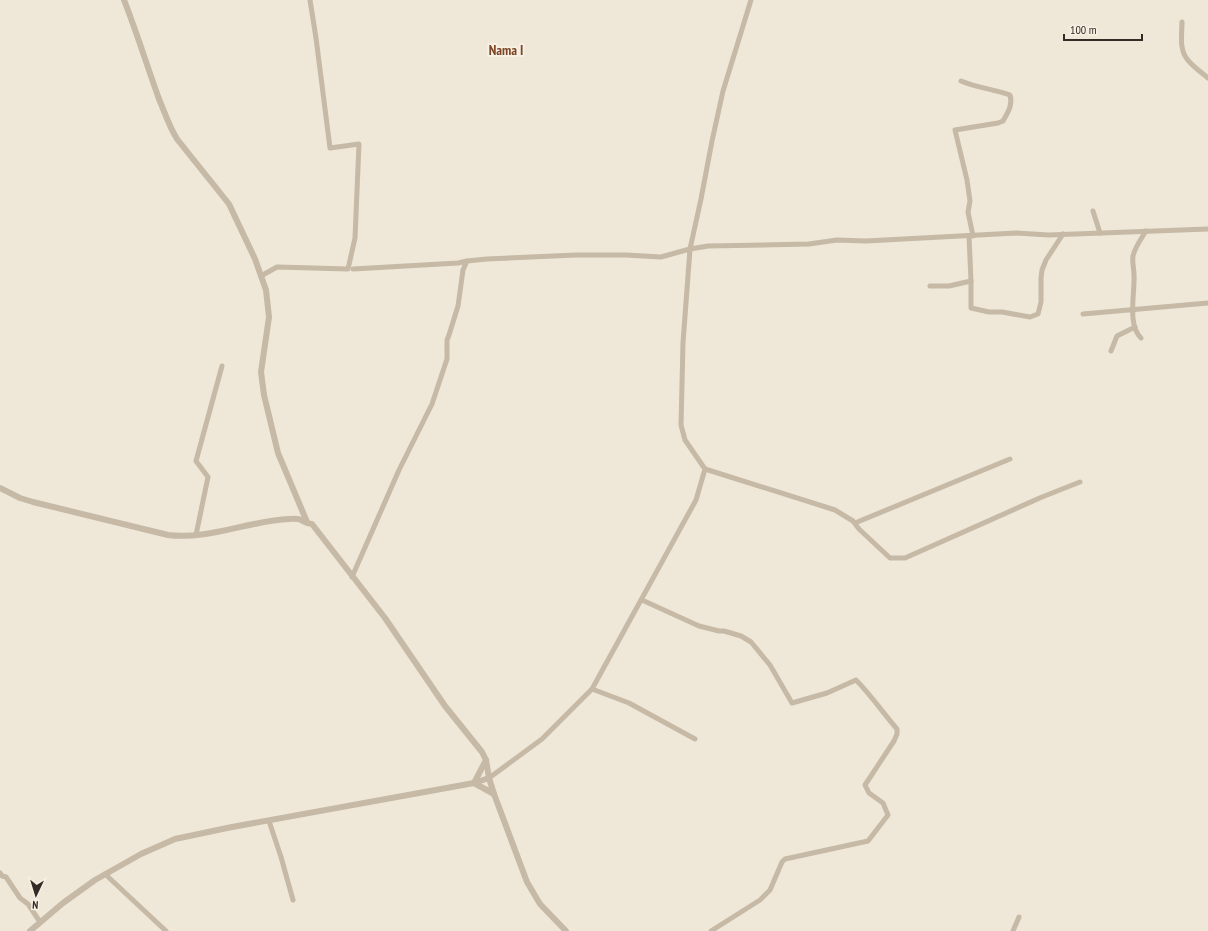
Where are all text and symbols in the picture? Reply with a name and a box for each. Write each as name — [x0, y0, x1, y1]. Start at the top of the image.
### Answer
scale bar — [1064, 16, 1142, 42]
text: 100 m — [1070, 22, 1097, 37]
district label: Nama I — [489, 41, 523, 59]
north arrow — [16, 875, 56, 915]
text: N — [32, 898, 39, 912]

